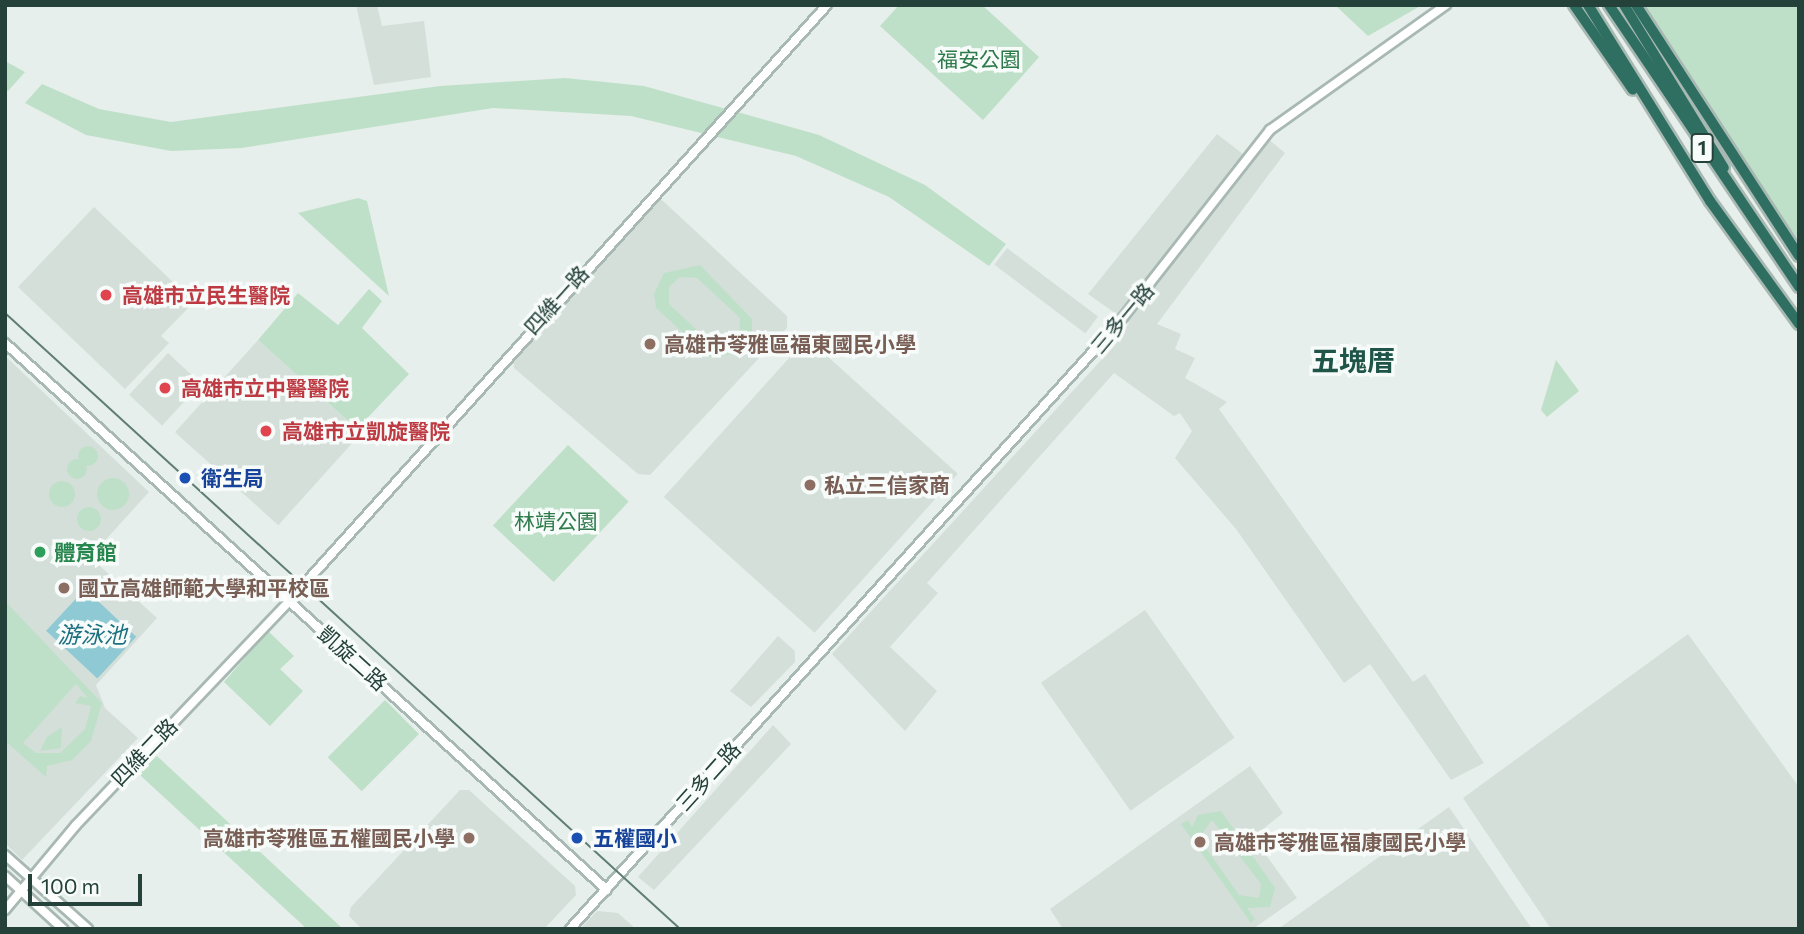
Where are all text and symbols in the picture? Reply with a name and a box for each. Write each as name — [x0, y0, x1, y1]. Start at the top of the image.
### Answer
park label: 福安公園 — [937, 46, 1021, 72]
road number: 1 — [1690, 132, 1714, 164]
street label: 四維一路 — [519, 260, 593, 340]
street label: 三多一路 — [1085, 278, 1159, 358]
place label: 高雄市立民生醫院 — [122, 282, 290, 308]
marker: 高雄市立民生醫院 — [96, 285, 116, 305]
place label: 高雄市苓雅區福東國民小學 — [664, 331, 916, 357]
marker: 高雄市苓雅區福東國民小學 — [642, 336, 658, 352]
district label: 五塊厝 — [1311, 343, 1395, 377]
place label: 高雄市立中醫醫院 — [181, 375, 349, 401]
marker: 高雄市立中醫醫院 — [155, 378, 175, 398]
place label: 高雄市立凱旋醫院 — [282, 418, 450, 444]
marker: 高雄市立凱旋醫院 — [256, 421, 276, 441]
place label: 衛生局 — [201, 465, 264, 491]
marker: 衛生局 — [175, 468, 195, 488]
place label: 私立三信家商 — [824, 472, 950, 498]
marker: 私立三信家商 — [802, 477, 818, 493]
park label: 林靖公園 — [514, 508, 598, 534]
place label: 體育館 — [54, 539, 117, 565]
marker: 體育館 — [32, 544, 48, 560]
place label: 國立高雄師範大學和平校區 — [78, 575, 330, 601]
marker: 國立高雄師範大學和平校區 — [56, 580, 72, 596]
water label: 游泳池 — [58, 620, 126, 648]
street label: 凱旋二路 — [313, 621, 393, 695]
street label: 四維二路 — [106, 713, 182, 791]
street label: 三多二路 — [671, 736, 745, 816]
place label: 高雄市苓雅區五權國民小學 — [203, 825, 455, 851]
place label: 五權國小 — [593, 825, 677, 851]
marker: 五權國小 — [567, 828, 587, 848]
place label: 高雄市苓雅區福康國民小學 — [1214, 829, 1466, 855]
marker: 高雄市苓雅區五權國民小學 — [461, 830, 477, 846]
marker: 高雄市苓雅區福康國民小學 — [1192, 834, 1208, 850]
scale bar — [32, 860, 145, 904]
text: 100 m — [41, 873, 100, 898]

